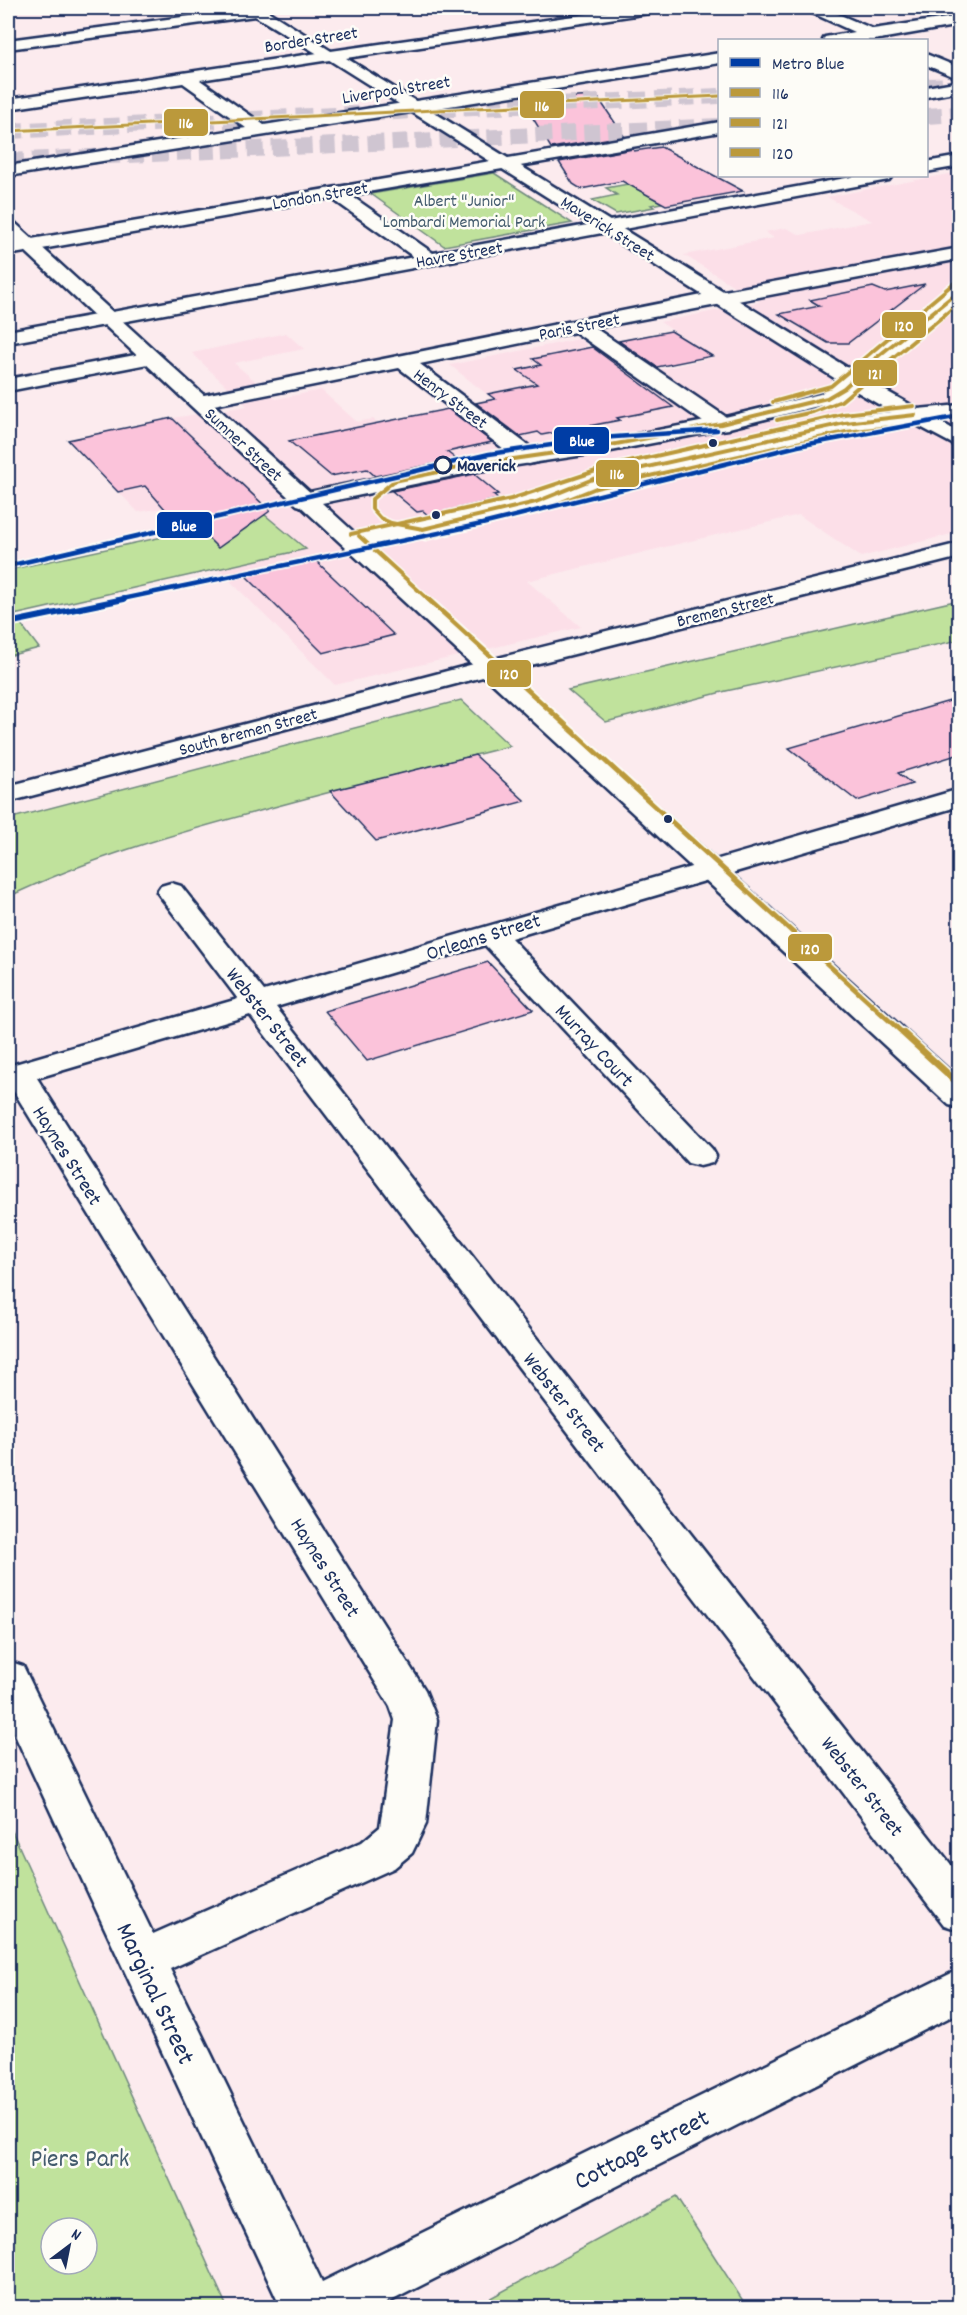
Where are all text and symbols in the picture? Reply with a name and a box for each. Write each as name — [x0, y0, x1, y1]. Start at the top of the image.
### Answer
street label: Border Street — [263, 22, 360, 61]
legend — [718, 39, 928, 177]
text: Metro Blue — [772, 53, 844, 78]
street label: Liverpool Street — [340, 71, 453, 112]
text: 116 — [772, 83, 789, 108]
line badge: 116 — [519, 90, 565, 119]
text: 116 — [535, 96, 550, 119]
line badge: 116 — [163, 108, 209, 137]
text: 116 — [179, 113, 194, 136]
text: 121 — [772, 113, 788, 138]
text: 120 — [772, 143, 794, 168]
street label: London Street — [271, 177, 370, 218]
park label: Albert "Junior" Lombardi Memorial Park — [383, 190, 545, 236]
street label: Maverick Street — [555, 191, 659, 269]
street label: Havre Street — [414, 236, 505, 276]
street label: Paris Street — [537, 308, 622, 349]
line badge: 120 — [881, 311, 927, 339]
text: 120 — [894, 316, 914, 339]
line badge: 121 — [852, 359, 898, 387]
street label: Henry Street — [407, 364, 492, 436]
text: 121 — [868, 364, 882, 387]
street label: Sumner Street — [198, 403, 287, 489]
line badge: Blue — [553, 426, 610, 455]
text: Blue — [569, 431, 595, 454]
unlabelled marker — [707, 437, 719, 449]
place label: Maverick — [457, 455, 517, 480]
marker: Maverick — [434, 456, 452, 474]
line badge: 116 — [595, 459, 640, 488]
text: 116 — [610, 464, 625, 487]
unlabelled marker — [430, 509, 442, 521]
line badge: Blue — [156, 511, 213, 539]
text: Blue — [171, 516, 197, 539]
street label: Bremen Street — [674, 587, 777, 636]
line badge: 120 — [486, 659, 532, 688]
text: 120 — [499, 664, 519, 687]
street label: South Bremen Street — [177, 703, 321, 764]
unlabelled marker — [662, 813, 674, 825]
street label: Orleans Street — [423, 907, 545, 971]
line badge: 120 — [787, 933, 833, 962]
text: 120 — [800, 939, 820, 962]
street label: Webster Street — [217, 962, 314, 1075]
street label: Murray Court — [546, 999, 640, 1096]
street label: Haynes Street — [23, 1101, 108, 1213]
street label: Webster Street — [514, 1347, 611, 1460]
street label: Haynes Street — [281, 1513, 366, 1625]
street label: Webster Street — [812, 1731, 909, 1844]
street label: Marginal Street — [105, 1917, 203, 2072]
street label: Cottage Street — [568, 2101, 717, 2201]
park label: Piers Park — [31, 2142, 129, 2179]
north arrow — [39, 2216, 99, 2276]
text: N — [66, 2224, 85, 2247]

